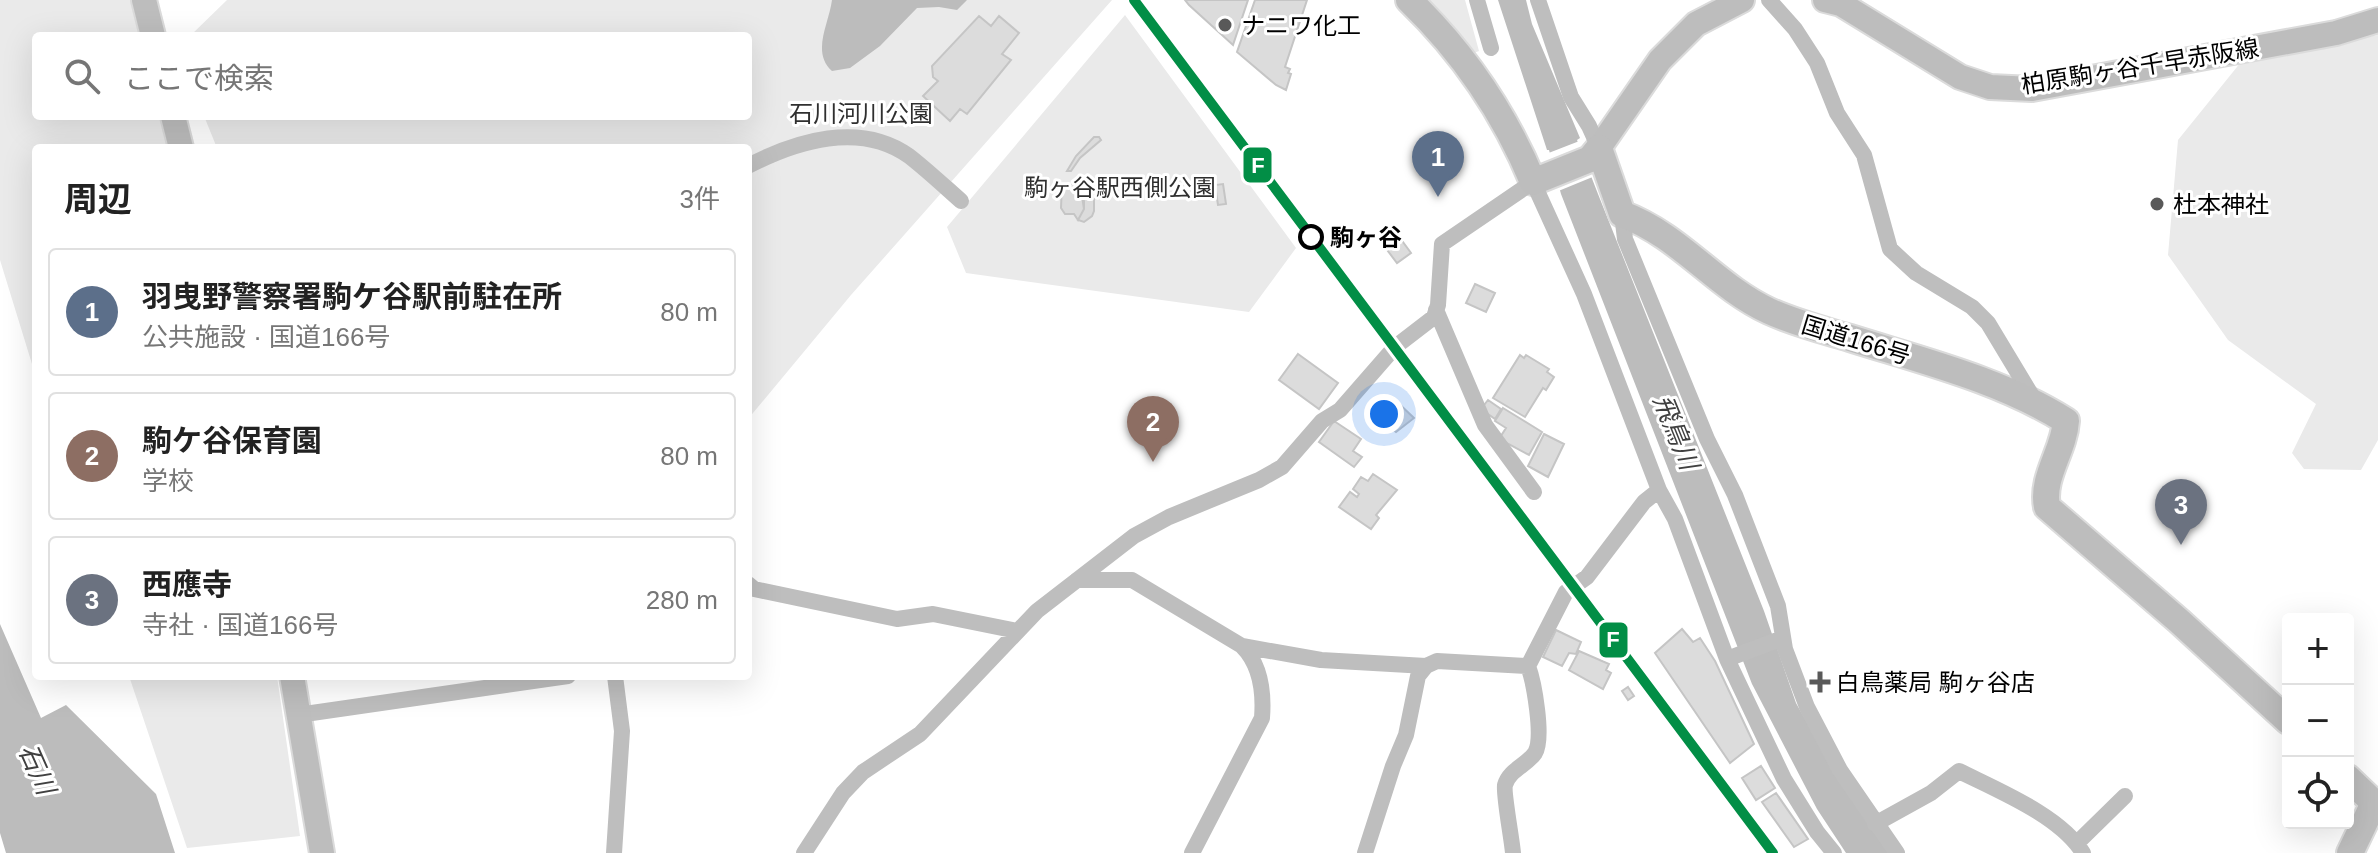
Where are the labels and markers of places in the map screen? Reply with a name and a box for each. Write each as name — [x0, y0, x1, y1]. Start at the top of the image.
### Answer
place label: ナニワ化工 — [1241, 12, 1361, 39]
marker: ナニワ化工 — [1216, 16, 1234, 34]
pin: 1 — [1412, 131, 1464, 197]
place label: 杜本神社 — [2173, 191, 2269, 218]
marker: 杜本神社 — [2148, 195, 2166, 213]
place label: 駒ヶ谷 — [1330, 224, 1402, 251]
marker: 駒ヶ谷 — [1299, 225, 1323, 249]
pin: 2 — [1127, 396, 1179, 462]
pin: 3 — [2155, 479, 2207, 545]
place label: 白鳥薬局 駒ヶ谷店 — [1836, 669, 2035, 696]
marker: 白鳥薬局 駒ヶ谷店 — [1811, 673, 1829, 691]

